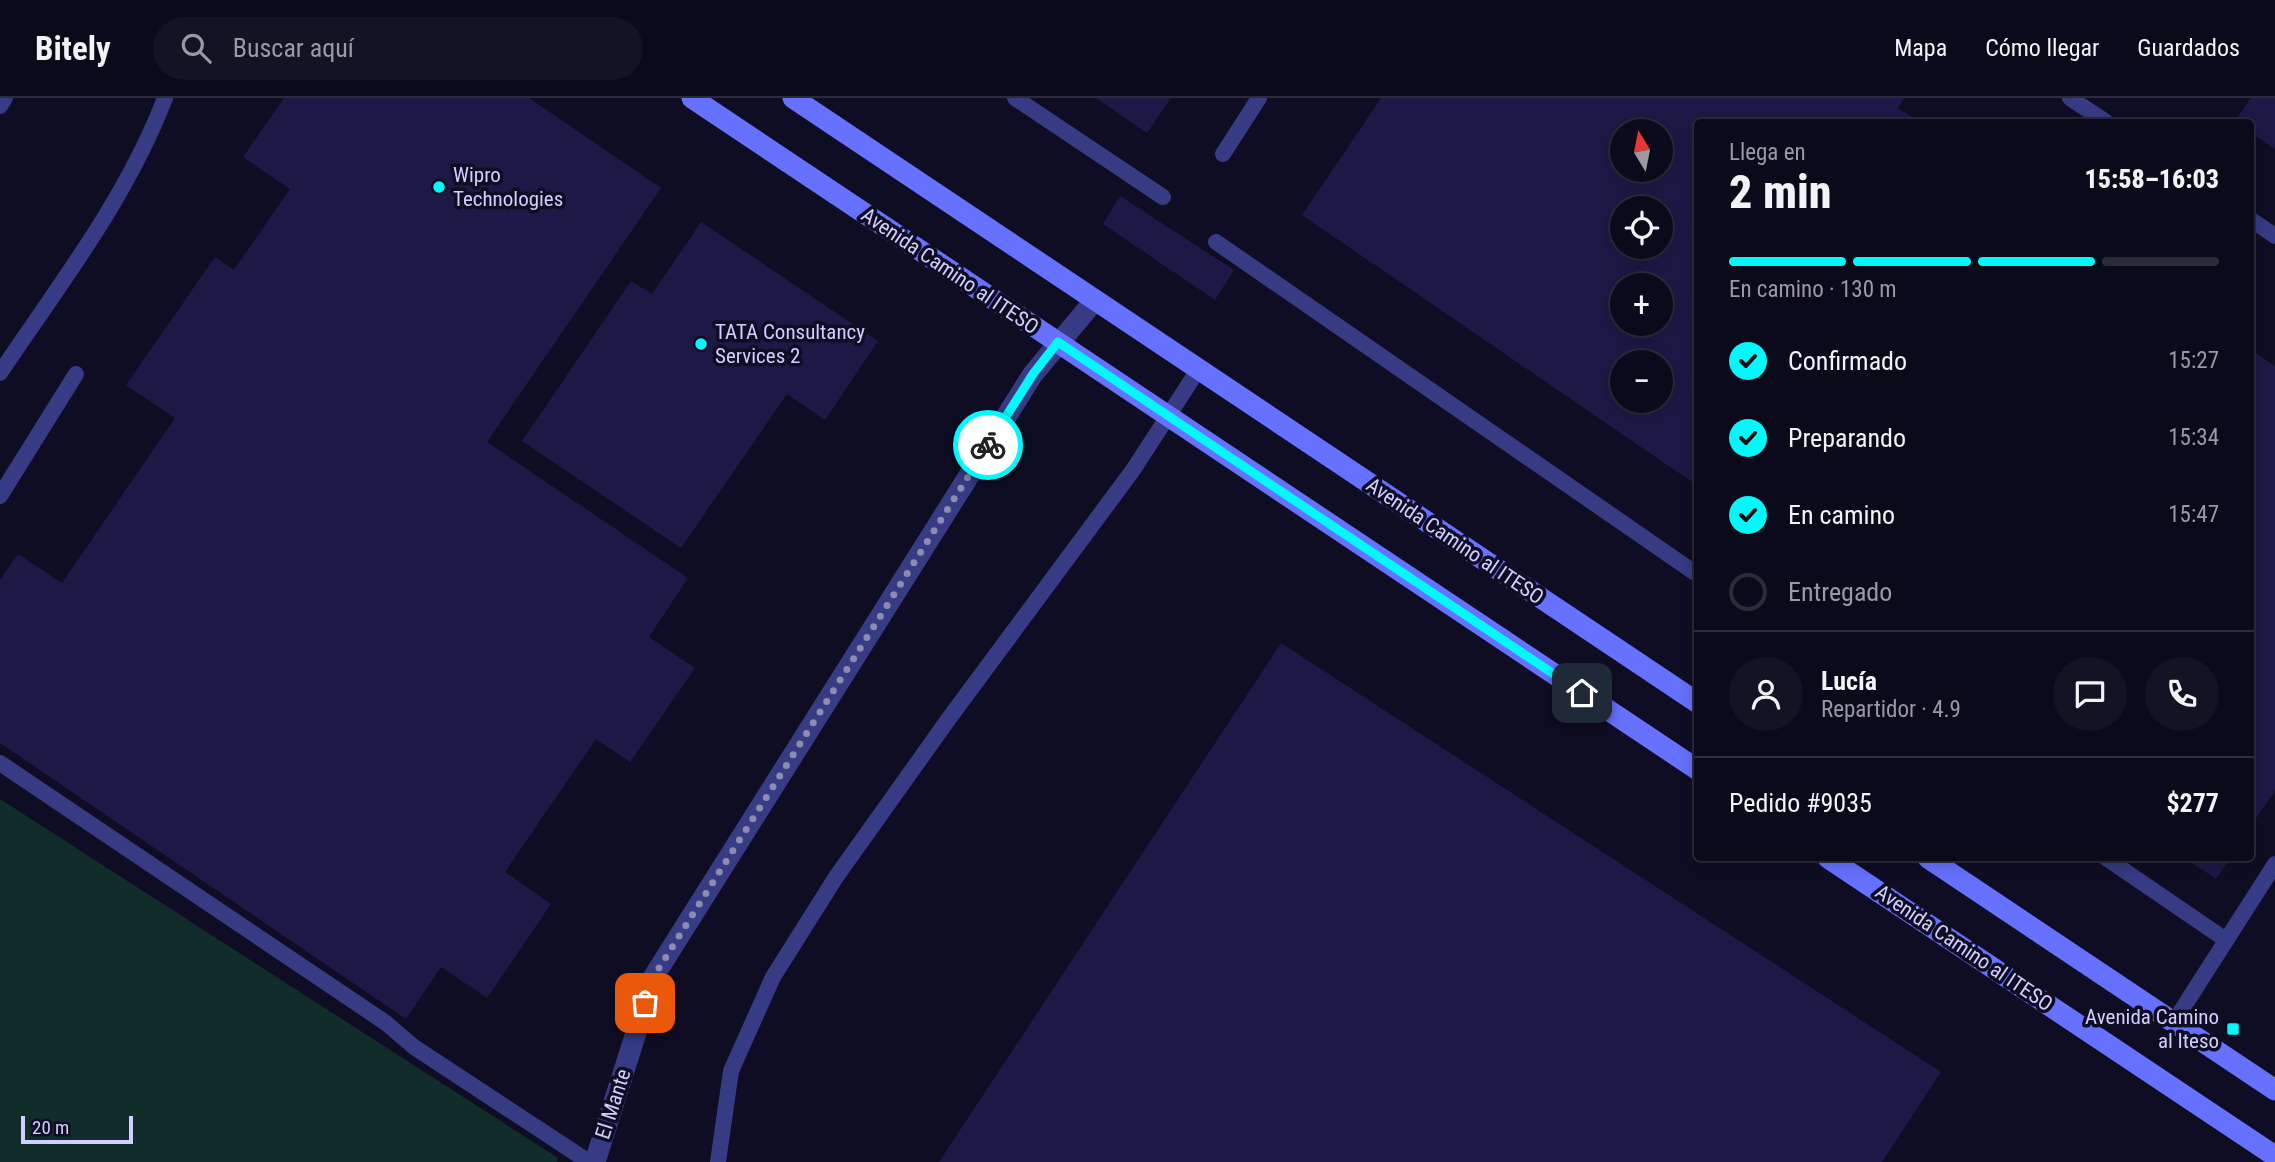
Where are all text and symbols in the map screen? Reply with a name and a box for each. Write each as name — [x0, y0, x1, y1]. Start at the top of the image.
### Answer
search box — [153, 17, 643, 80]
text: Bitely — [35, 29, 111, 68]
icon: search — [177, 29, 215, 67]
text: Buscar aquí — [233, 33, 354, 63]
text: Mapa — [1894, 34, 1947, 62]
text: Cómo llegar — [1985, 34, 2099, 62]
text: Guardados — [2137, 34, 2240, 62]
north arrow — [1610, 119, 1673, 182]
map controls — [1610, 119, 1673, 413]
text: Llega en — [1729, 139, 1806, 166]
place label: Wipro Technologies — [453, 163, 563, 211]
text: 15:58–16:03 — [2085, 164, 2219, 194]
text: 2 min — [1729, 165, 1832, 219]
marker: Wipro Technologies — [431, 179, 447, 195]
button: locate — [1610, 196, 1673, 259]
street label: Avenida Camino al ITESO — [857, 203, 1043, 339]
button: + — [1610, 273, 1673, 336]
text: En camino · 130 m — [1729, 276, 1897, 303]
place label: TATA Consultancy Services 2 — [715, 320, 865, 368]
marker: TATA Consultancy Services 2 — [693, 336, 709, 352]
icon: check — [1729, 342, 1767, 380]
text: Confirmado — [1788, 346, 1907, 376]
text: 15:27 — [2168, 347, 2219, 374]
button: − — [1610, 350, 1673, 413]
courier — [953, 410, 1023, 480]
icon: check — [1729, 419, 1767, 457]
text: Preparando — [1788, 423, 1906, 453]
text: 15:34 — [2168, 424, 2219, 451]
icon: bike — [969, 426, 1007, 464]
street label: Avenida Camino al ITESO — [1362, 473, 1548, 609]
icon: check — [1729, 496, 1767, 534]
text: En camino — [1788, 500, 1895, 530]
text: 15:47 — [2168, 501, 2219, 528]
text: Entregado — [1788, 577, 1892, 607]
button: person — [1729, 657, 1803, 731]
button: chat — [2053, 657, 2127, 731]
button: phone — [2145, 657, 2219, 731]
pin — [1552, 663, 1612, 723]
text: Lucía — [1821, 666, 1877, 696]
icon: home — [1563, 674, 1601, 712]
text: Repartidor · 4.9 — [1821, 696, 1961, 723]
text: Pedido #9035 — [1729, 788, 1872, 818]
text: $277 — [2166, 788, 2219, 818]
street label: Avenida Camino al ITESO — [1871, 880, 2057, 1016]
pin — [615, 973, 675, 1033]
icon: bag — [626, 984, 664, 1022]
place label: Avenida Camino al Iteso — [2085, 1005, 2219, 1053]
marker: Avenida Camino al Iteso — [2225, 1021, 2241, 1037]
street label: El Mante — [590, 1066, 636, 1142]
scale bar — [21, 1113, 133, 1145]
text: 20 m — [32, 1116, 69, 1139]

